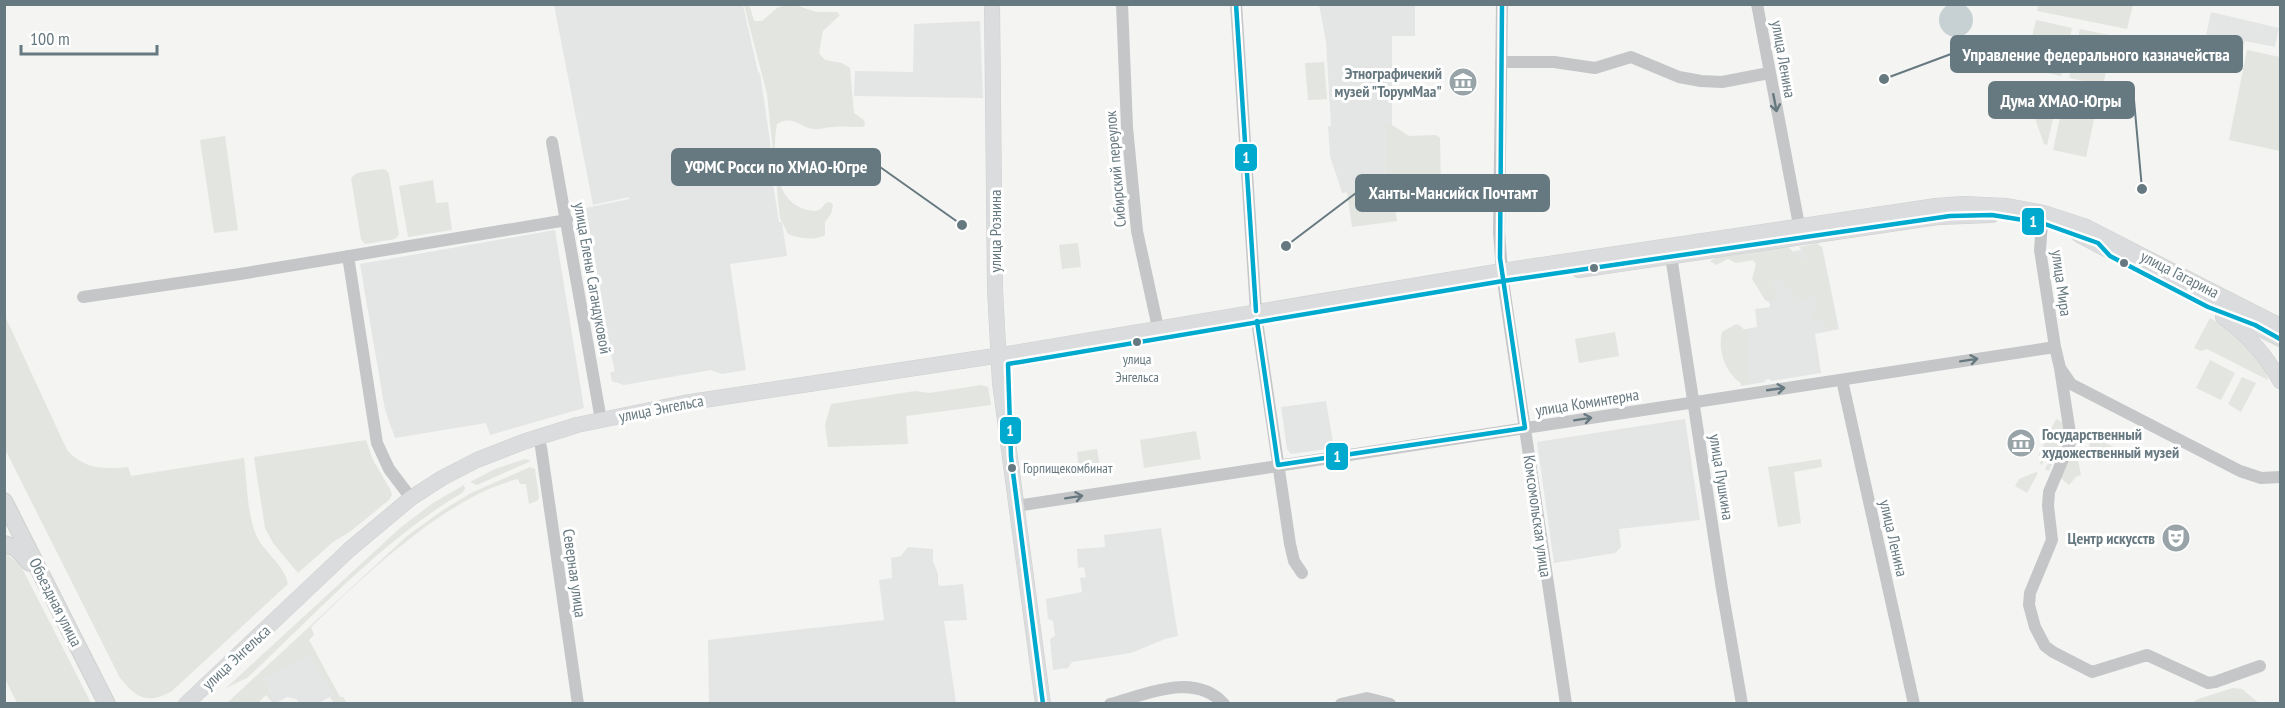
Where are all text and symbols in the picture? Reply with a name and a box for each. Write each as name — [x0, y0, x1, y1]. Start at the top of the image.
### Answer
scale bar — [21, 18, 158, 56]
street label: улица Ленина — [1767, 19, 1801, 99]
text: 100 m — [30, 27, 70, 50]
callout: Управление федерального казначейства — [1951, 36, 2242, 72]
text: Управление федерального казначейства — [1961, 43, 2230, 66]
place label: Этнографичекий музей "ТорумМаа" — [1335, 63, 1442, 101]
museum icon: Этнографичекий музей "ТорумМаа" — [1447, 66, 1479, 98]
callout: Дума ХМАО-Югры — [1989, 82, 2134, 118]
text: Дума ХМАО-Югры — [2000, 89, 2122, 112]
one-way arrow — [1770, 93, 1781, 113]
street label: Сибирский переулок — [1100, 109, 1130, 228]
line badge: 1 — [1234, 143, 1258, 172]
text: 1 — [1242, 147, 1250, 167]
callout: УФМС Росси по ХМАО-Югре — [672, 149, 880, 185]
text: УФМС Росси по ХМАО-Югре — [683, 155, 868, 178]
callout: Ханты-Мансийск Почтамт — [1356, 175, 1549, 211]
text: Ханты-Мансийск Почтамт — [1368, 181, 1538, 204]
street label: улица Рознина — [985, 190, 1005, 272]
street label: улица Елены Сагандуковой — [570, 201, 616, 355]
line badge: 1 — [2021, 207, 2045, 236]
text: 1 — [2029, 211, 2037, 231]
street label: улица Гагарина — [2137, 246, 2223, 302]
street label: улица Мира — [2047, 249, 2077, 317]
unlabelled marker — [2118, 257, 2130, 269]
unlabelled marker — [1588, 262, 1600, 274]
marker: улица Энгельса — [1131, 336, 1143, 348]
place label: улица Энгельса — [1115, 350, 1159, 386]
one-way arrow — [1958, 355, 1978, 366]
one-way arrow — [1765, 383, 1785, 394]
street label: улица Коминтерна — [1534, 384, 1640, 420]
street label: улица Энгельса — [617, 390, 705, 426]
one-way arrow — [1573, 413, 1593, 424]
line badge: 1 — [999, 416, 1022, 445]
text: 1 — [1006, 420, 1014, 440]
place label: Государственный художественный музей — [2042, 424, 2179, 462]
museum icon: Государственный художественный музей — [2005, 427, 2037, 459]
street label: улица Пушкина — [1705, 433, 1739, 521]
line badge: 1 — [1325, 442, 1349, 471]
text: 1 — [1333, 446, 1341, 466]
street label: Комсомольская улица — [1520, 454, 1556, 578]
place label: Горпищекомбинат — [1023, 459, 1113, 477]
marker: Горпищекомбинат — [1006, 462, 1018, 474]
one-way arrow — [1064, 492, 1083, 503]
street label: улица Ленина — [1875, 498, 1913, 578]
theatre icon: Центр искусств — [2160, 522, 2192, 554]
street label: Северная улица — [559, 527, 591, 619]
place label: Центр искусств — [2068, 528, 2155, 548]
street label: Объездная улица — [25, 554, 87, 650]
street label: улица Энгельса — [198, 620, 274, 694]

